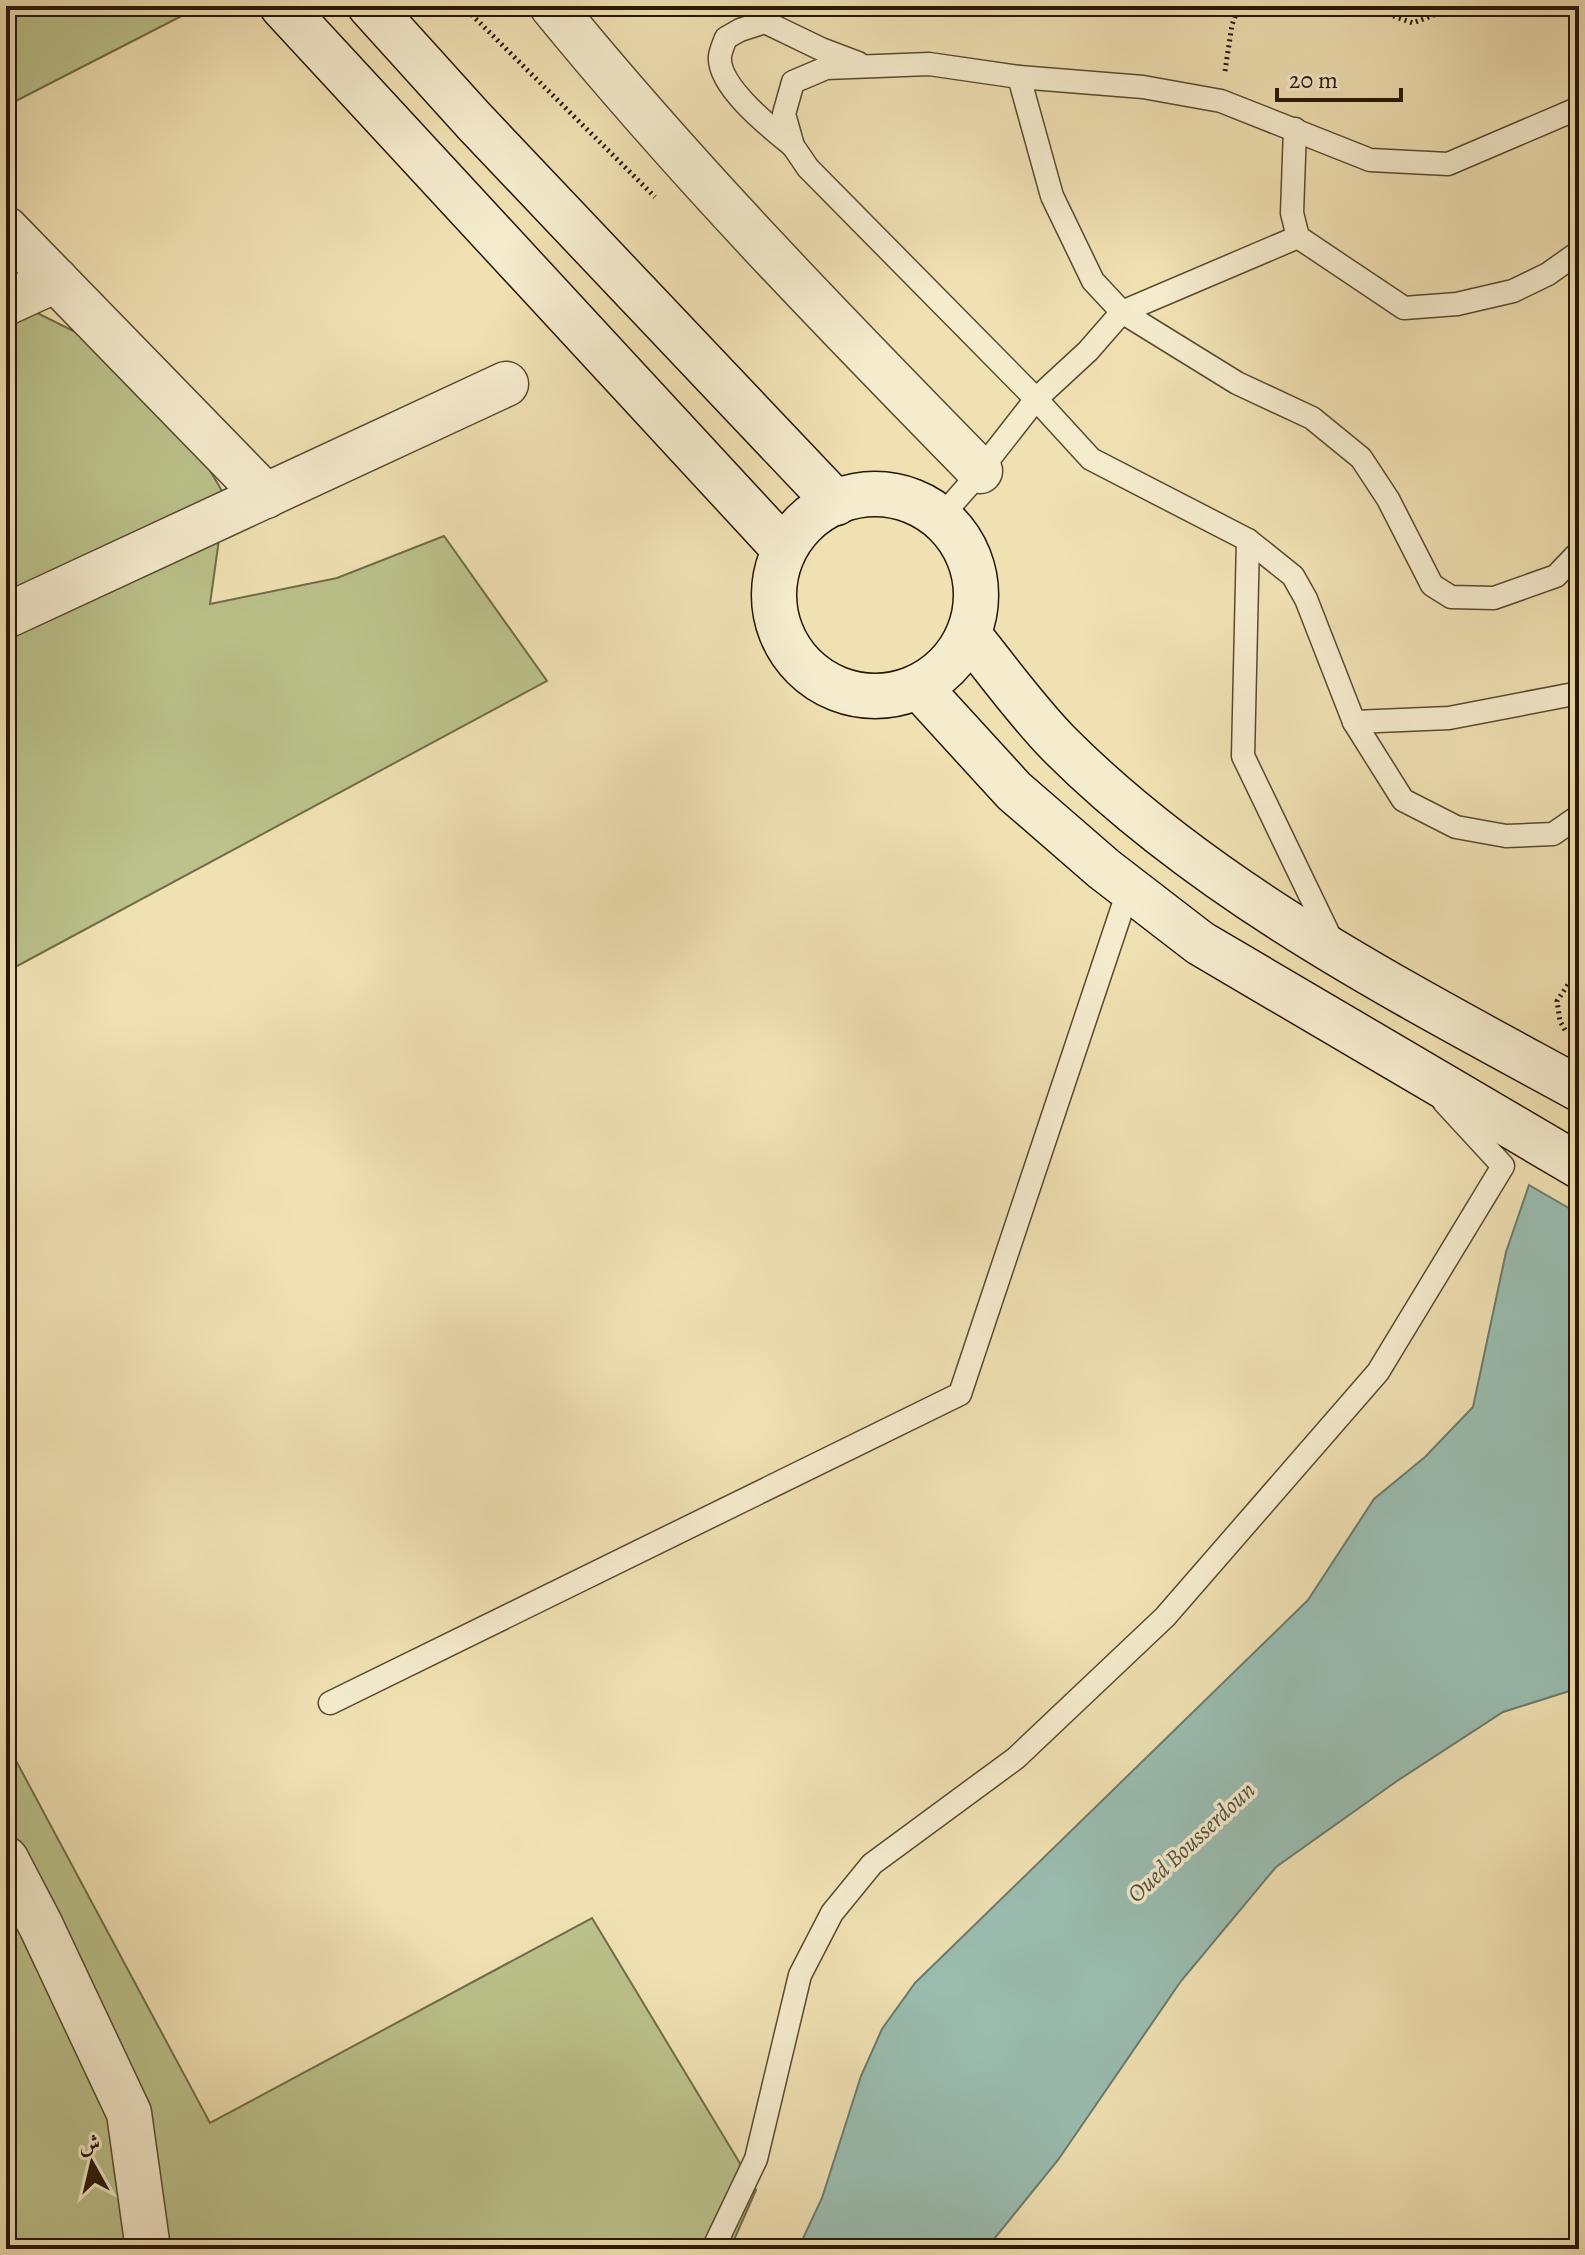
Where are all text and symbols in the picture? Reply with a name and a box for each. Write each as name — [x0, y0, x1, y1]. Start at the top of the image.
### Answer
scale bar — [1277, 52, 1401, 102]
text: 20 m — [1289, 64, 1338, 96]
water label: Oued Bousserdoun — [1120, 1774, 1262, 1910]
north arrow — [52, 2123, 132, 2203]
text: ش — [76, 2128, 102, 2161]

